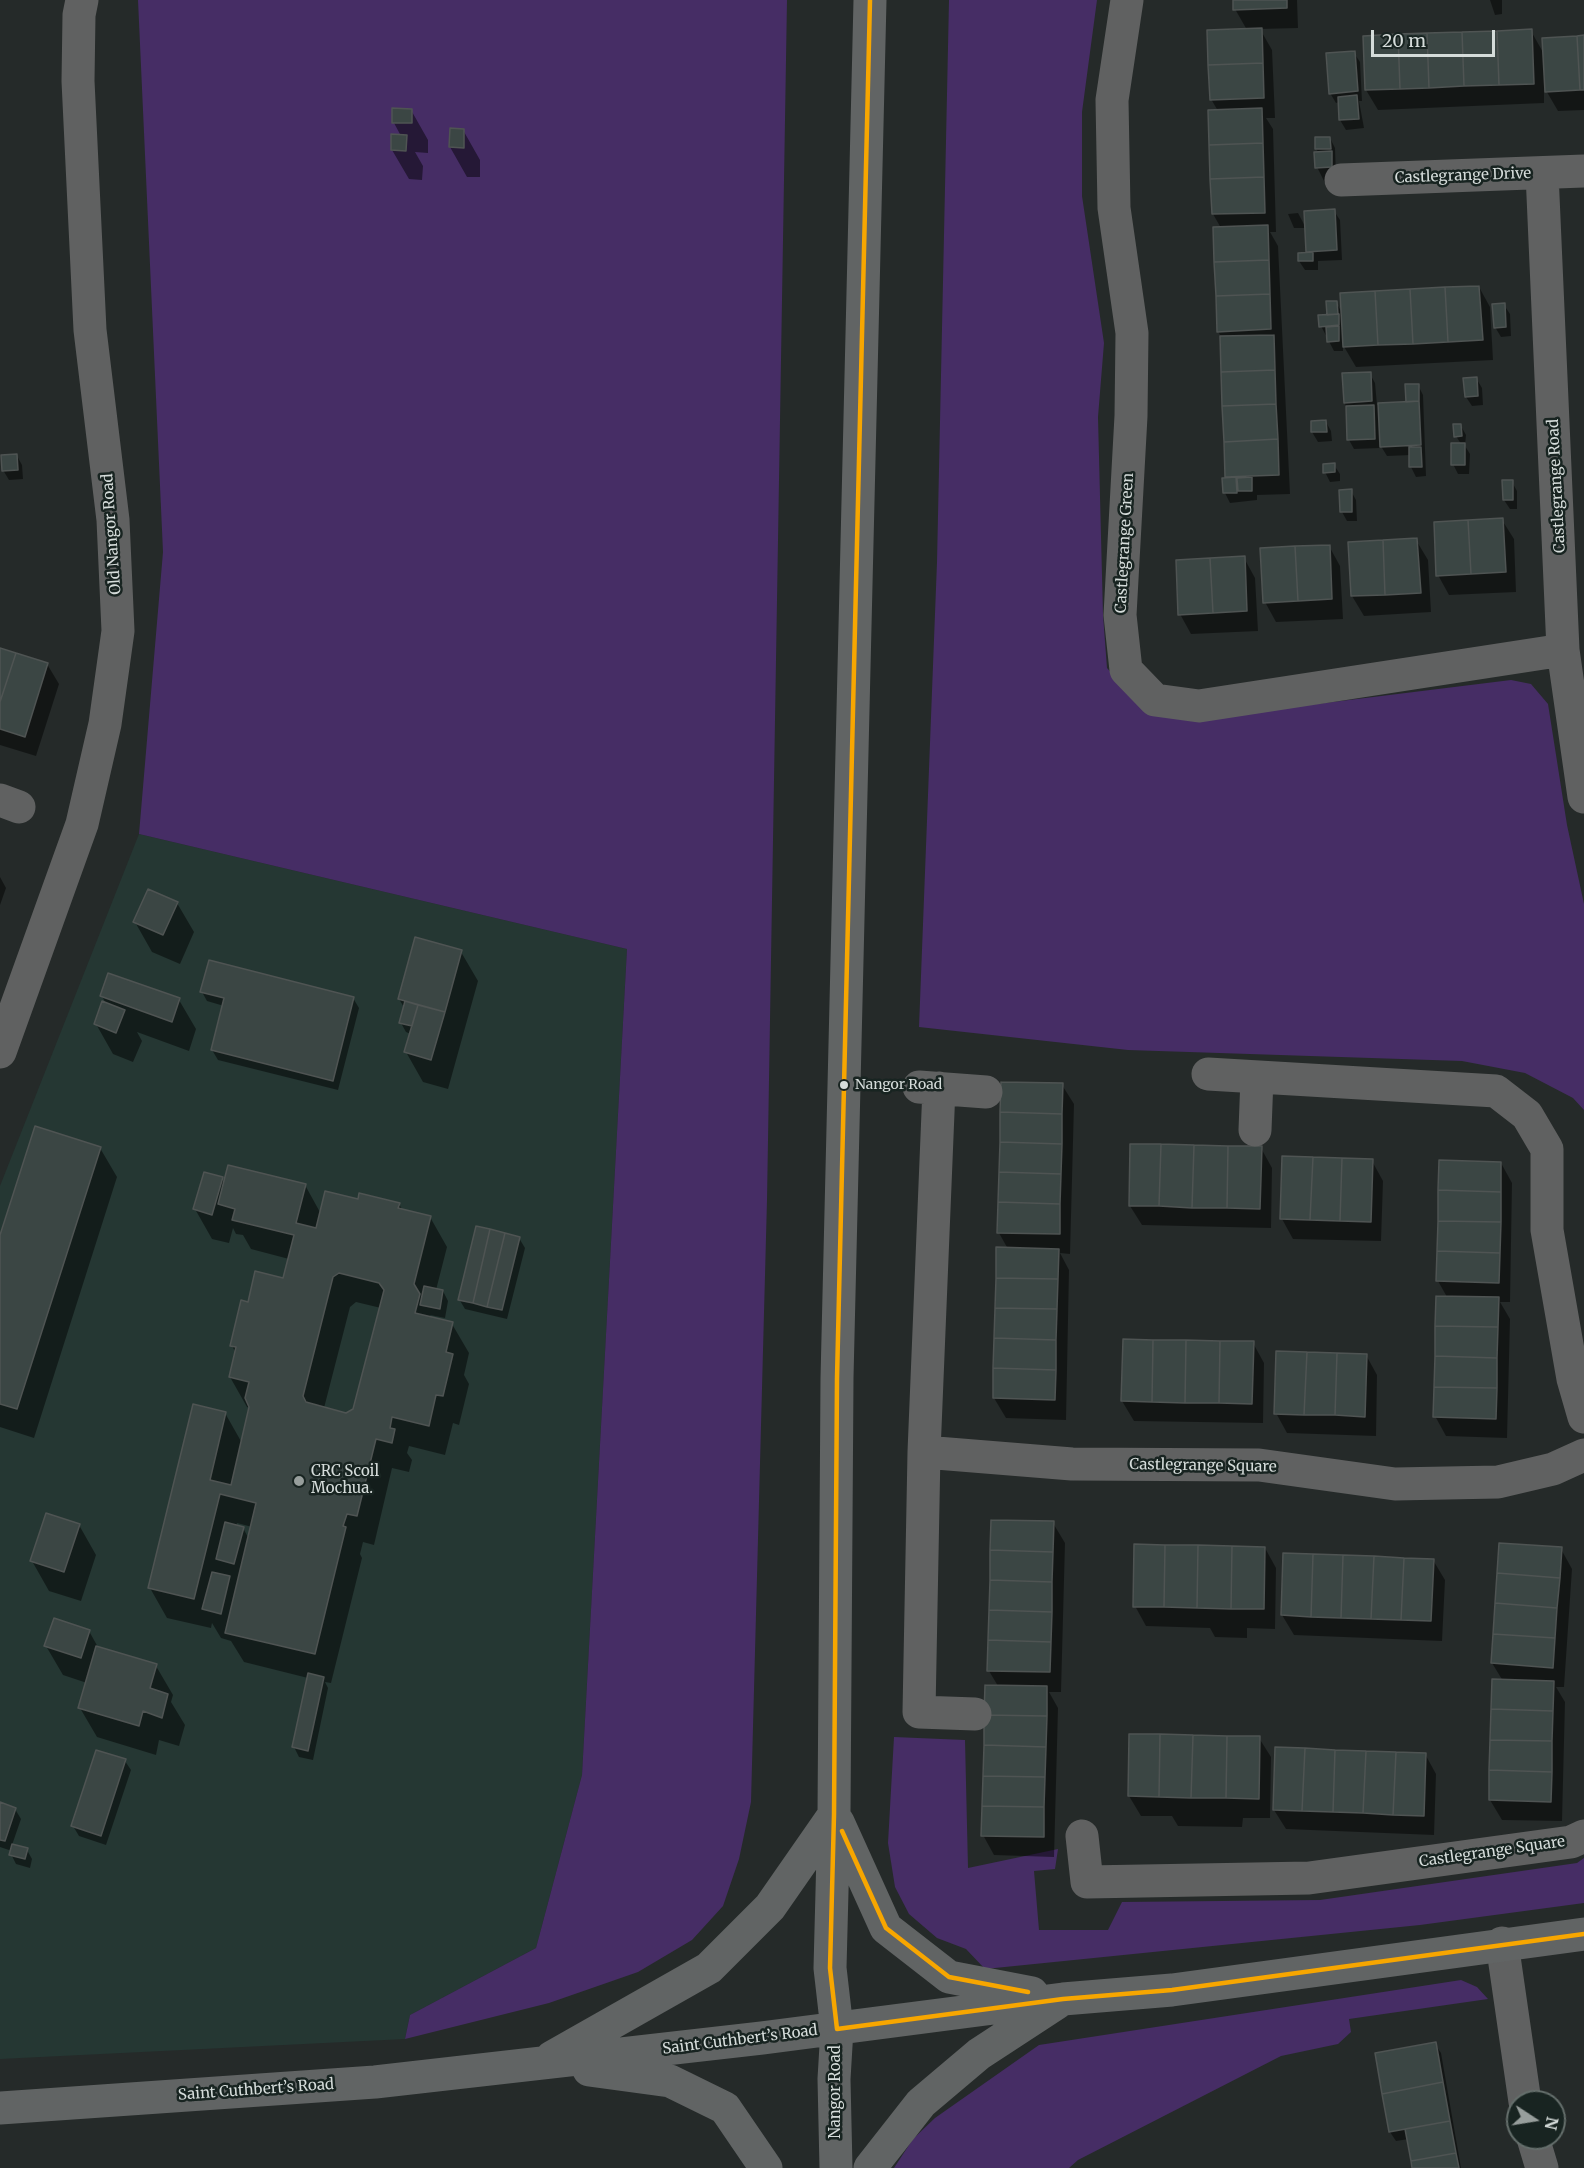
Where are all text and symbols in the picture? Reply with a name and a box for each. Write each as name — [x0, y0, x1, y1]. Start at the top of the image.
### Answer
scale bar — [1374, 18, 1498, 56]
text: 20 m — [1382, 29, 1426, 52]
street label: Castlegrange Drive — [1394, 165, 1532, 187]
street label: Castlegrange Road — [1545, 419, 1569, 553]
street label: Castlegrange Green — [1112, 472, 1138, 614]
street label: Old Nangor Road — [99, 473, 125, 595]
place label: Nangor Road — [855, 1077, 942, 1093]
marker: Nangor Road — [838, 1079, 850, 1091]
street label: Castlegrange Square — [1129, 1456, 1277, 1476]
place label: CRC Scoil Mochua. — [311, 1463, 379, 1498]
marker: CRC Scoil Mochua. — [292, 1474, 306, 1488]
street label: Castlegrange Square — [1418, 1833, 1566, 1871]
street label: Saint Cuthbert’s Road — [661, 2022, 819, 2058]
street label: Nangor Road — [827, 2045, 845, 2139]
street label: Saint Cuthbert’s Road — [177, 2076, 335, 2104]
north arrow — [1506, 2090, 1566, 2150]
text: N — [1541, 2115, 1563, 2132]

